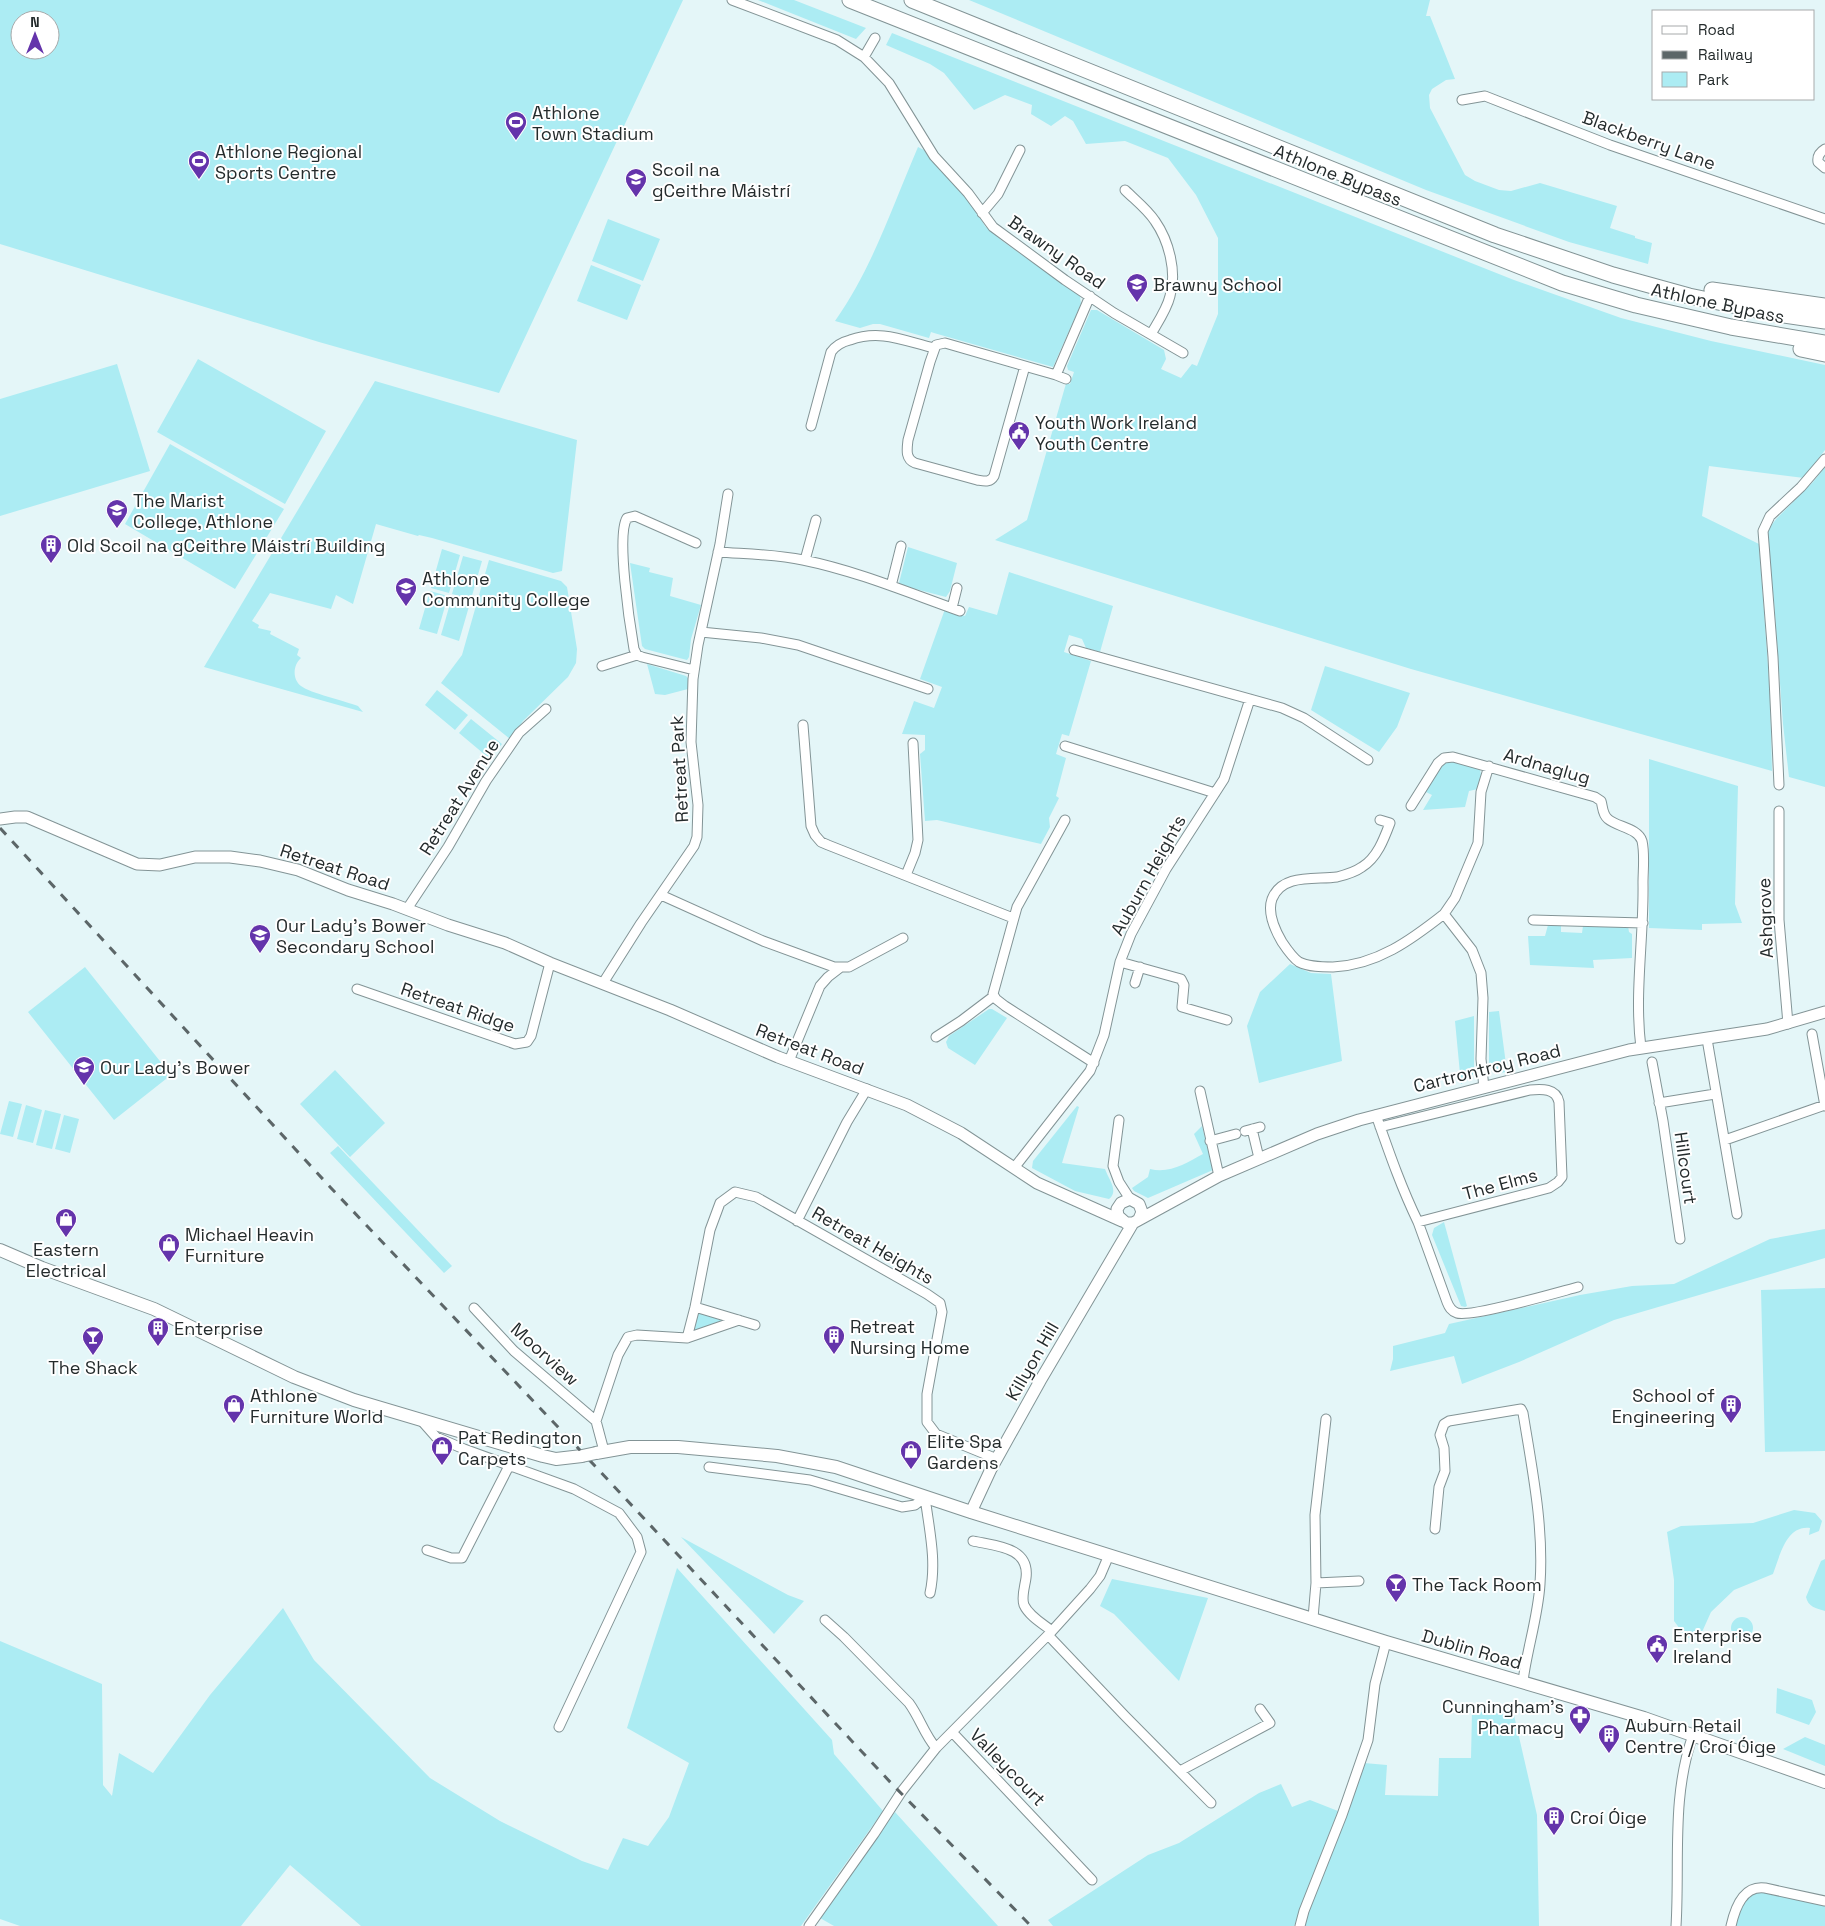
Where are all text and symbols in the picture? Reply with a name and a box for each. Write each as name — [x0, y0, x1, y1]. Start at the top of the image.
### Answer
north arrow — [10, 10, 60, 60]
legend — [1652, 10, 1815, 100]
text: N — [30, 13, 40, 31]
text: Road — [1698, 20, 1735, 39]
text: Railway — [1698, 45, 1753, 64]
text: Park — [1698, 70, 1729, 89]
place label: Athlone Town Stadium — [532, 101, 654, 145]
street label: Blackberry Lane — [1579, 105, 1719, 175]
sports icon: Athlone Town Stadium — [504, 110, 528, 141]
street label: Athlone Bypass — [1271, 139, 1405, 211]
place label: Athlone Regional Sports Centre — [215, 140, 362, 184]
sports icon: Athlone Regional Sports Centre — [187, 149, 211, 180]
place label: Scoil na gCeithre Máistrí — [652, 158, 791, 202]
school or university icon: Scoil na gCeithre Máistrí — [624, 167, 648, 198]
street label: Brawny Road — [1004, 210, 1110, 294]
school or university icon: Brawny School — [1125, 272, 1149, 303]
place label: Brawny School — [1153, 273, 1282, 296]
street label: Athlone Bypass — [1649, 278, 1787, 328]
place label: Youth Work Ireland Youth Centre — [1035, 411, 1197, 455]
public building icon: Youth Work Ireland Youth Centre — [1007, 420, 1031, 451]
place label: The Marist College, Athlone — [133, 489, 273, 533]
school or university icon: The Marist College, Athlone — [105, 498, 129, 529]
building icon: Old Scoil na gCeithre Máistrí Building — [39, 533, 63, 564]
place label: Old Scoil na gCeithre Máistrí Building — [67, 534, 385, 557]
place label: Athlone Community College — [422, 567, 590, 611]
school or university icon: Athlone Community College — [394, 576, 418, 607]
street label: Retreat Park — [665, 715, 693, 823]
street label: Retreat Avenue — [414, 734, 504, 860]
street label: Ardnaglug — [1501, 743, 1593, 789]
street label: Auburn Heights — [1105, 811, 1191, 939]
street label: Retreat Road — [277, 838, 393, 896]
street label: Ashgrove — [1752, 877, 1778, 959]
place label: Our Lady's Bower Secondary School — [276, 914, 434, 958]
school or university icon: Our Lady's Bower Secondary School — [248, 923, 272, 954]
street label: Retreat Ridge — [398, 977, 518, 1037]
street label: Retreat Road — [753, 1018, 867, 1080]
street label: Cartrontroy Road — [1411, 1039, 1563, 1097]
school or university icon: Our Lady's Bower — [72, 1055, 96, 1086]
place label: Our Lady's Bower — [100, 1056, 250, 1079]
street label: Hillcourt — [1670, 1130, 1702, 1206]
street label: The Elms — [1460, 1163, 1540, 1205]
street label: Retreat Heights — [808, 1201, 938, 1289]
shop icon: Eastern Electrical — [54, 1207, 78, 1238]
place label: Michael Heavin Furniture — [185, 1223, 314, 1267]
shop icon: Michael Heavin Furniture — [157, 1232, 181, 1263]
place label: Eastern Electrical — [26, 1238, 106, 1282]
place label: Retreat Nursing Home — [850, 1315, 970, 1359]
building icon: Enterprise — [146, 1316, 170, 1347]
place label: Enterprise — [174, 1317, 263, 1340]
street label: Moorview — [506, 1317, 584, 1391]
street label: Killyon Hill — [1000, 1318, 1064, 1404]
building icon: Retreat Nursing Home — [822, 1324, 846, 1355]
bar icon: The Shack — [81, 1325, 105, 1356]
place label: The Shack — [48, 1356, 138, 1379]
place label: Athlone Furniture World — [250, 1384, 383, 1428]
place label: School of Engineering — [1612, 1384, 1715, 1428]
shop icon: Athlone Furniture World — [222, 1393, 246, 1424]
building icon: School of Engineering — [1719, 1393, 1743, 1424]
place label: Pat Redington Carpets — [458, 1426, 582, 1470]
place label: Elite Spa Gardens — [927, 1430, 1002, 1474]
shop icon: Pat Redington Carpets — [430, 1435, 454, 1466]
shop icon: Elite Spa Gardens — [899, 1439, 923, 1470]
bar icon: The Tack Room — [1384, 1572, 1408, 1603]
place label: The Tack Room — [1412, 1573, 1542, 1596]
street label: Dublin Road — [1419, 1624, 1525, 1674]
place label: Enterprise Ireland — [1673, 1624, 1762, 1668]
public building icon: Enterprise Ireland — [1645, 1633, 1669, 1664]
place label: Cunningham's Pharmacy — [1442, 1695, 1564, 1739]
pharmacy icon: Cunningham's Pharmacy — [1568, 1704, 1592, 1735]
place label: Auburn Retail Centre / Croí Óige — [1625, 1714, 1776, 1758]
street label: Valleycourt — [965, 1723, 1051, 1811]
building icon: Auburn Retail Centre / Croí Óige — [1597, 1723, 1621, 1754]
building icon: Croí Óige — [1542, 1805, 1566, 1836]
place label: Croí Óige — [1570, 1806, 1647, 1829]

